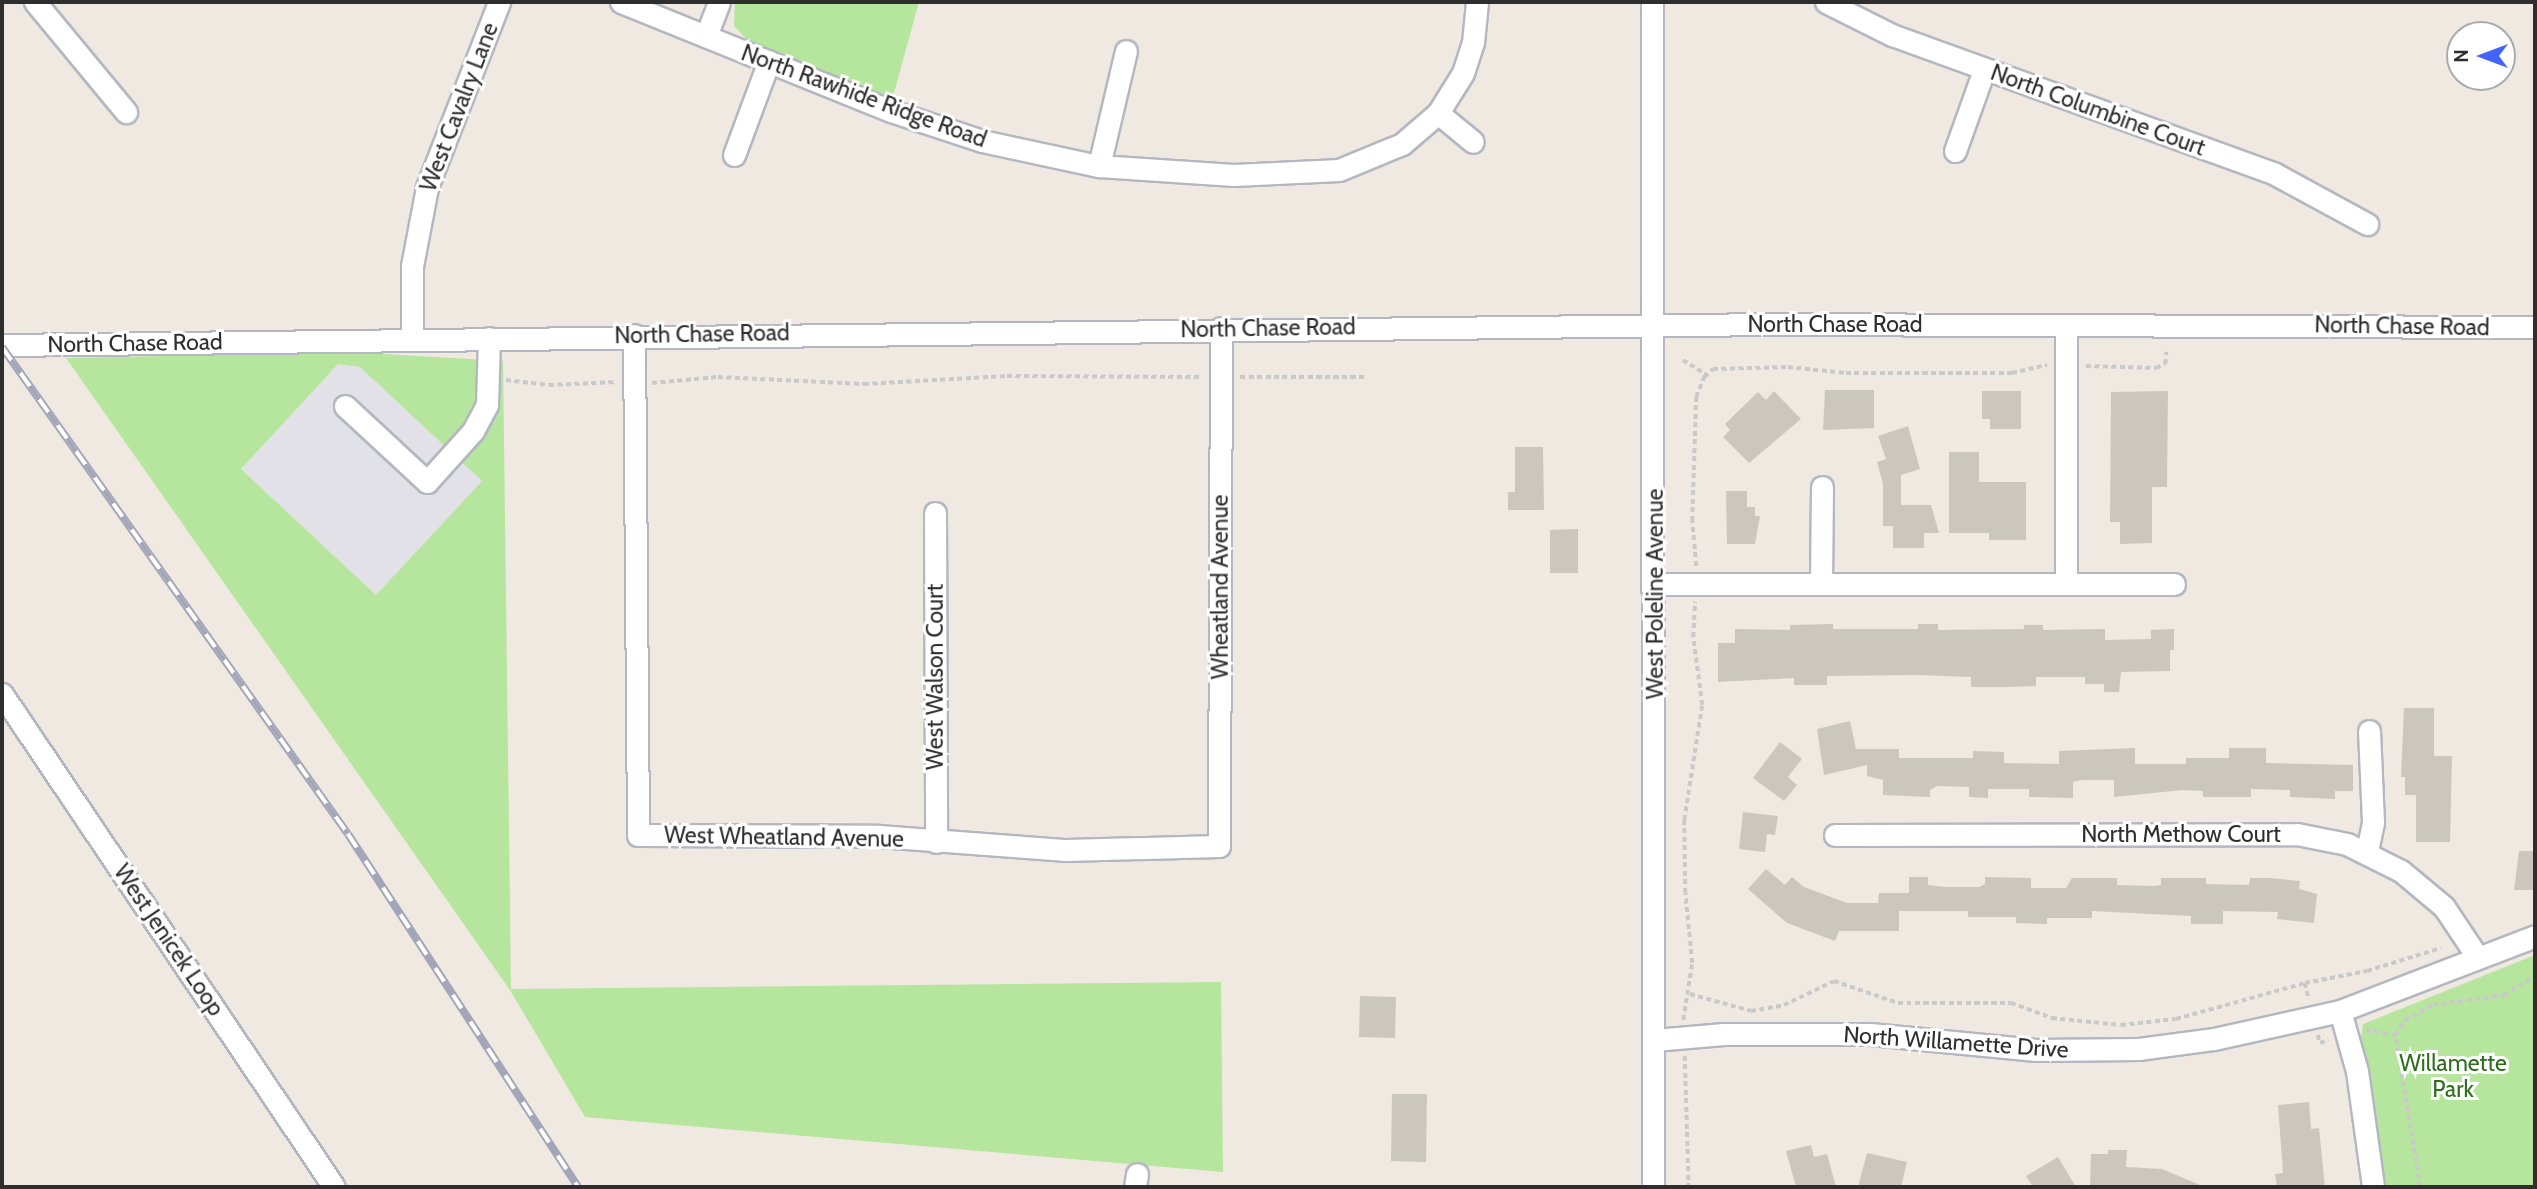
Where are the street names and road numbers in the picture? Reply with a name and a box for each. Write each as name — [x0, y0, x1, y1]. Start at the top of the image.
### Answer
street label: West Cavalry Lane — [414, 19, 504, 195]
street label: North Rawhide Ridge Road — [738, 39, 990, 153]
street label: North Columbine Court — [1987, 58, 2209, 162]
street label: North Chase Road — [1747, 310, 1923, 338]
street label: North Chase Road — [2314, 311, 2490, 341]
street label: North Chase Road — [1180, 313, 1356, 343]
street label: North Chase Road — [614, 319, 790, 349]
street label: North Chase Road — [47, 328, 223, 358]
street label: West Poleline Avenue — [1641, 489, 1669, 699]
street label: Wheatland Avenue — [1206, 495, 1234, 679]
street label: West Walson Court — [921, 584, 949, 770]
street label: North Methow Court — [2081, 820, 2281, 848]
street label: West Wheatland Avenue — [664, 821, 904, 853]
street label: West Jenicek Loop — [108, 859, 230, 1021]
street label: North Willamette Drive — [1843, 1020, 2069, 1064]

